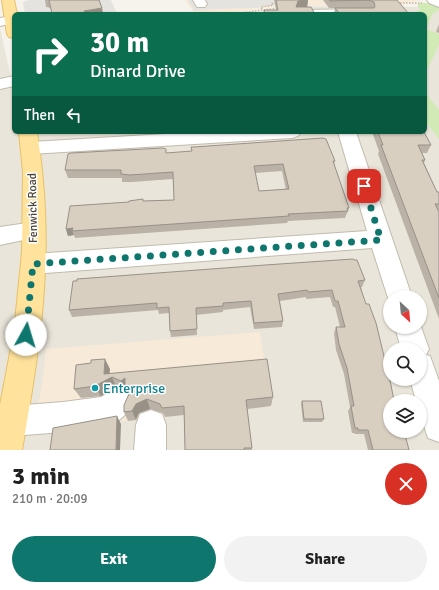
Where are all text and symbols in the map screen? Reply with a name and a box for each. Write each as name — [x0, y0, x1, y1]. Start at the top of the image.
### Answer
text: 30 m — [90, 26, 149, 60]
icon: right — [24, 28, 76, 80]
text: Dinard Drive — [90, 60, 186, 82]
icon: left — [63, 104, 85, 126]
text: Then — [24, 106, 55, 124]
pin — [347, 169, 381, 203]
street label: Fenwick Road — [25, 173, 41, 243]
icon: arrive — [353, 175, 375, 197]
north arrow — [383, 290, 427, 334]
map controls — [383, 290, 427, 438]
position arrow — [5, 314, 47, 356]
button: search — [383, 342, 427, 386]
place label: Enterprise — [103, 380, 165, 397]
marker: Enterprise — [90, 383, 100, 393]
button: layers — [383, 394, 427, 438]
text: 3 min — [12, 461, 70, 491]
button: close — [385, 463, 427, 505]
text: 210 m · 20:09 — [12, 491, 88, 507]
button: Exit — [12, 536, 216, 582]
button: Share — [224, 536, 427, 582]

